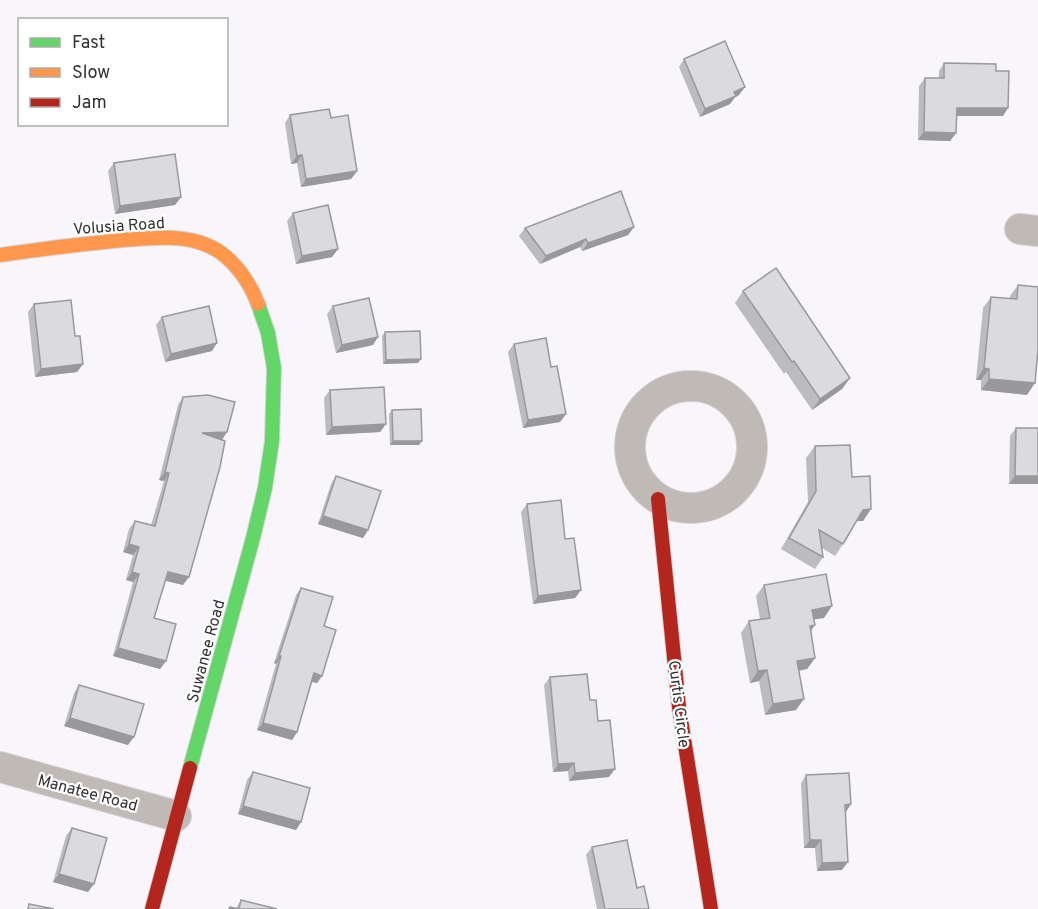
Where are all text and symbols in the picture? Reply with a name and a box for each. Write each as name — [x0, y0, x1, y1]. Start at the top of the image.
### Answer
legend — [18, 18, 228, 126]
text: Fast — [72, 32, 105, 55]
text: Slow — [72, 62, 110, 85]
text: Jam — [72, 92, 107, 115]
street label: Volusia Road — [73, 214, 166, 240]
street label: Suwanee Road — [184, 598, 230, 705]
street label: Curtis Circle — [663, 659, 693, 749]
street label: Manatee Road — [35, 771, 140, 817]

